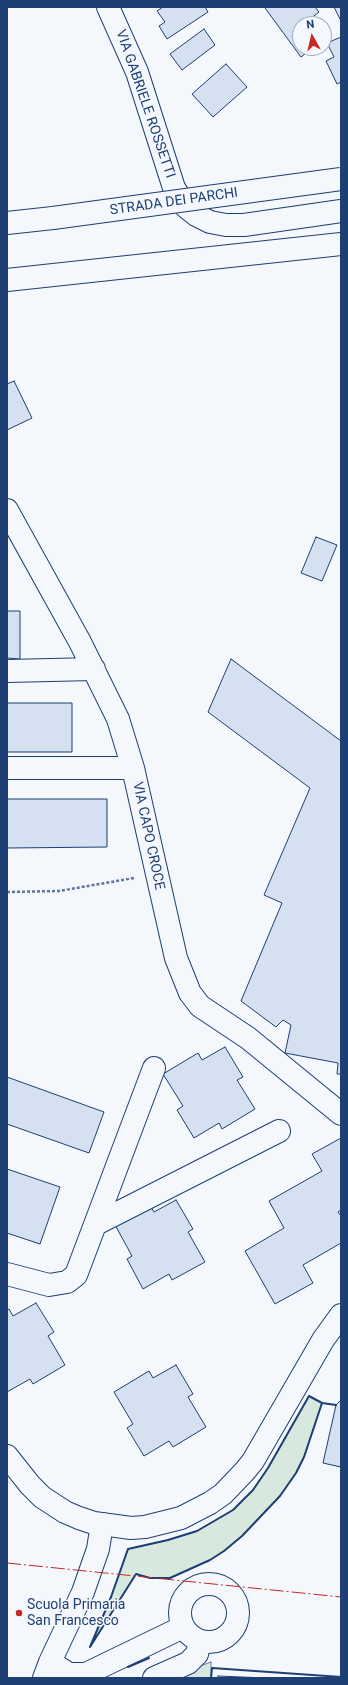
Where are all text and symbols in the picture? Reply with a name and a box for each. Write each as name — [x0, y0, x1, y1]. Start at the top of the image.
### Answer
north arrow — [292, 16, 332, 56]
text: N — [306, 18, 315, 32]
street label: VIA GABRIELE ROSSETTI — [112, 28, 178, 180]
street label: STRADA DEI PARCHI — [109, 185, 239, 219]
street label: VIA CAPO CROCE — [128, 780, 168, 892]
place label: Scuola Primaria San Francesco — [27, 1597, 125, 1630]
marker: Scuola Primaria San Francesco — [14, 1608, 24, 1618]

